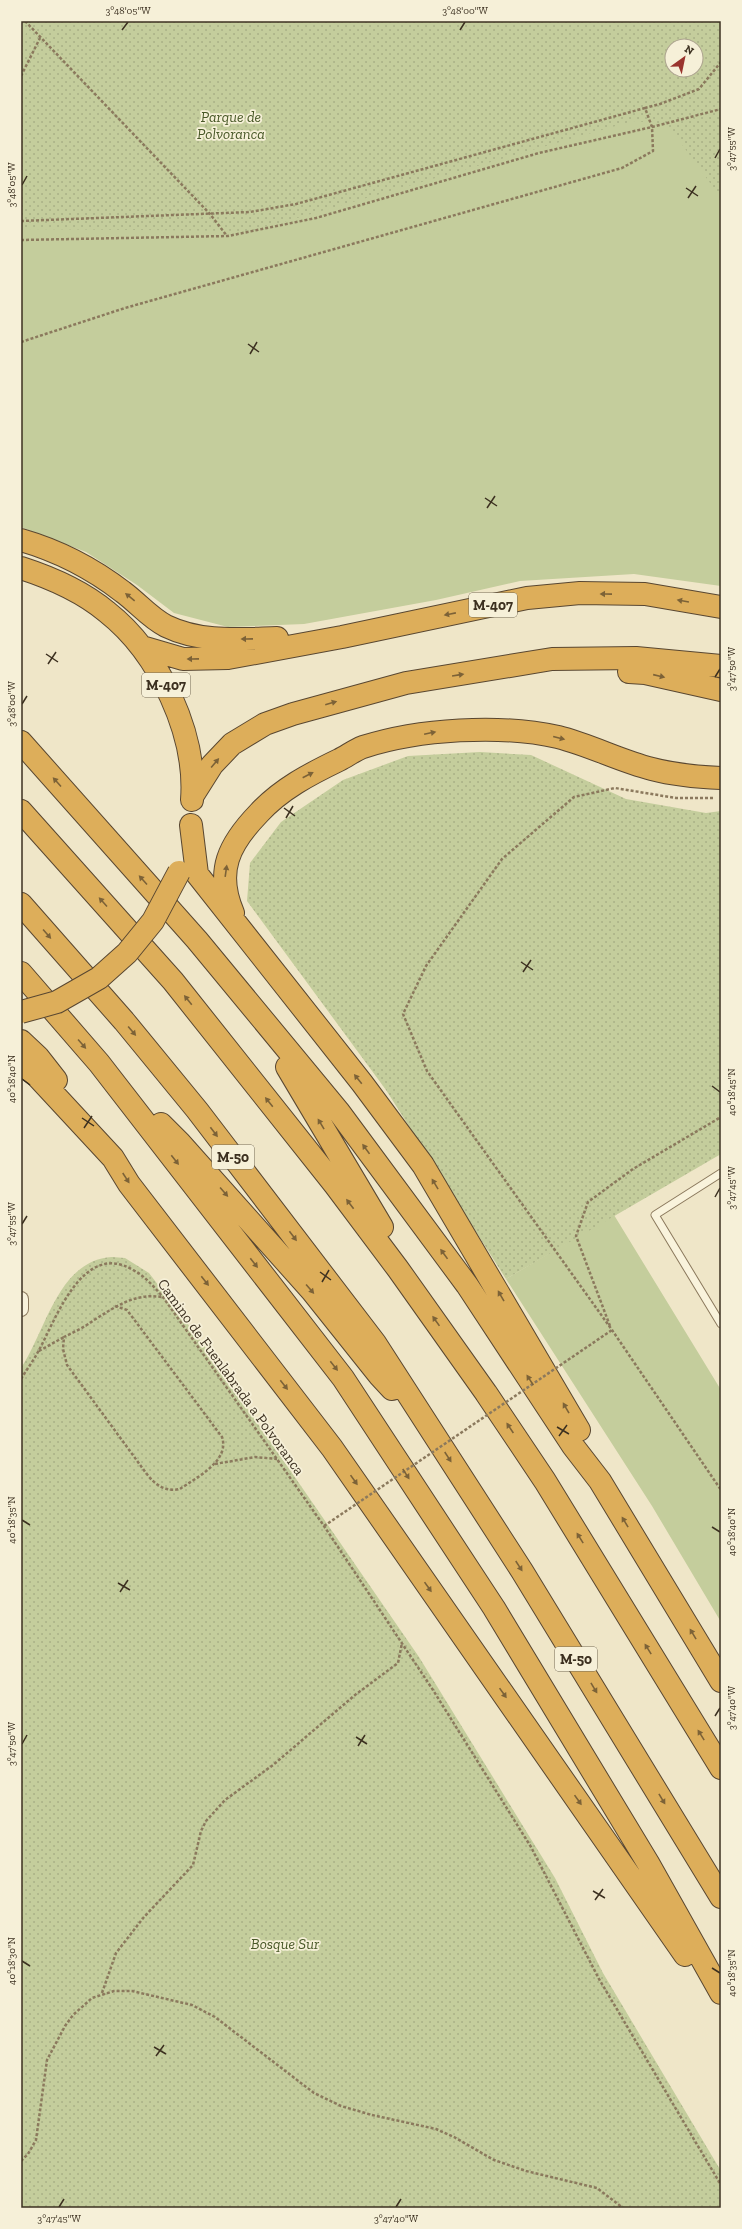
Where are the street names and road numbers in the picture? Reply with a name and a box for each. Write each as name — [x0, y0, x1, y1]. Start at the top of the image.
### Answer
road number: M-407 — [469, 593, 517, 617]
road number: M-407 — [142, 673, 190, 697]
road number: M-50 — [212, 1145, 254, 1169]
street label: Camino de Fuenlabrada a Polvoranca — [154, 1275, 308, 1479]
road number: M-50 — [555, 1647, 597, 1671]

